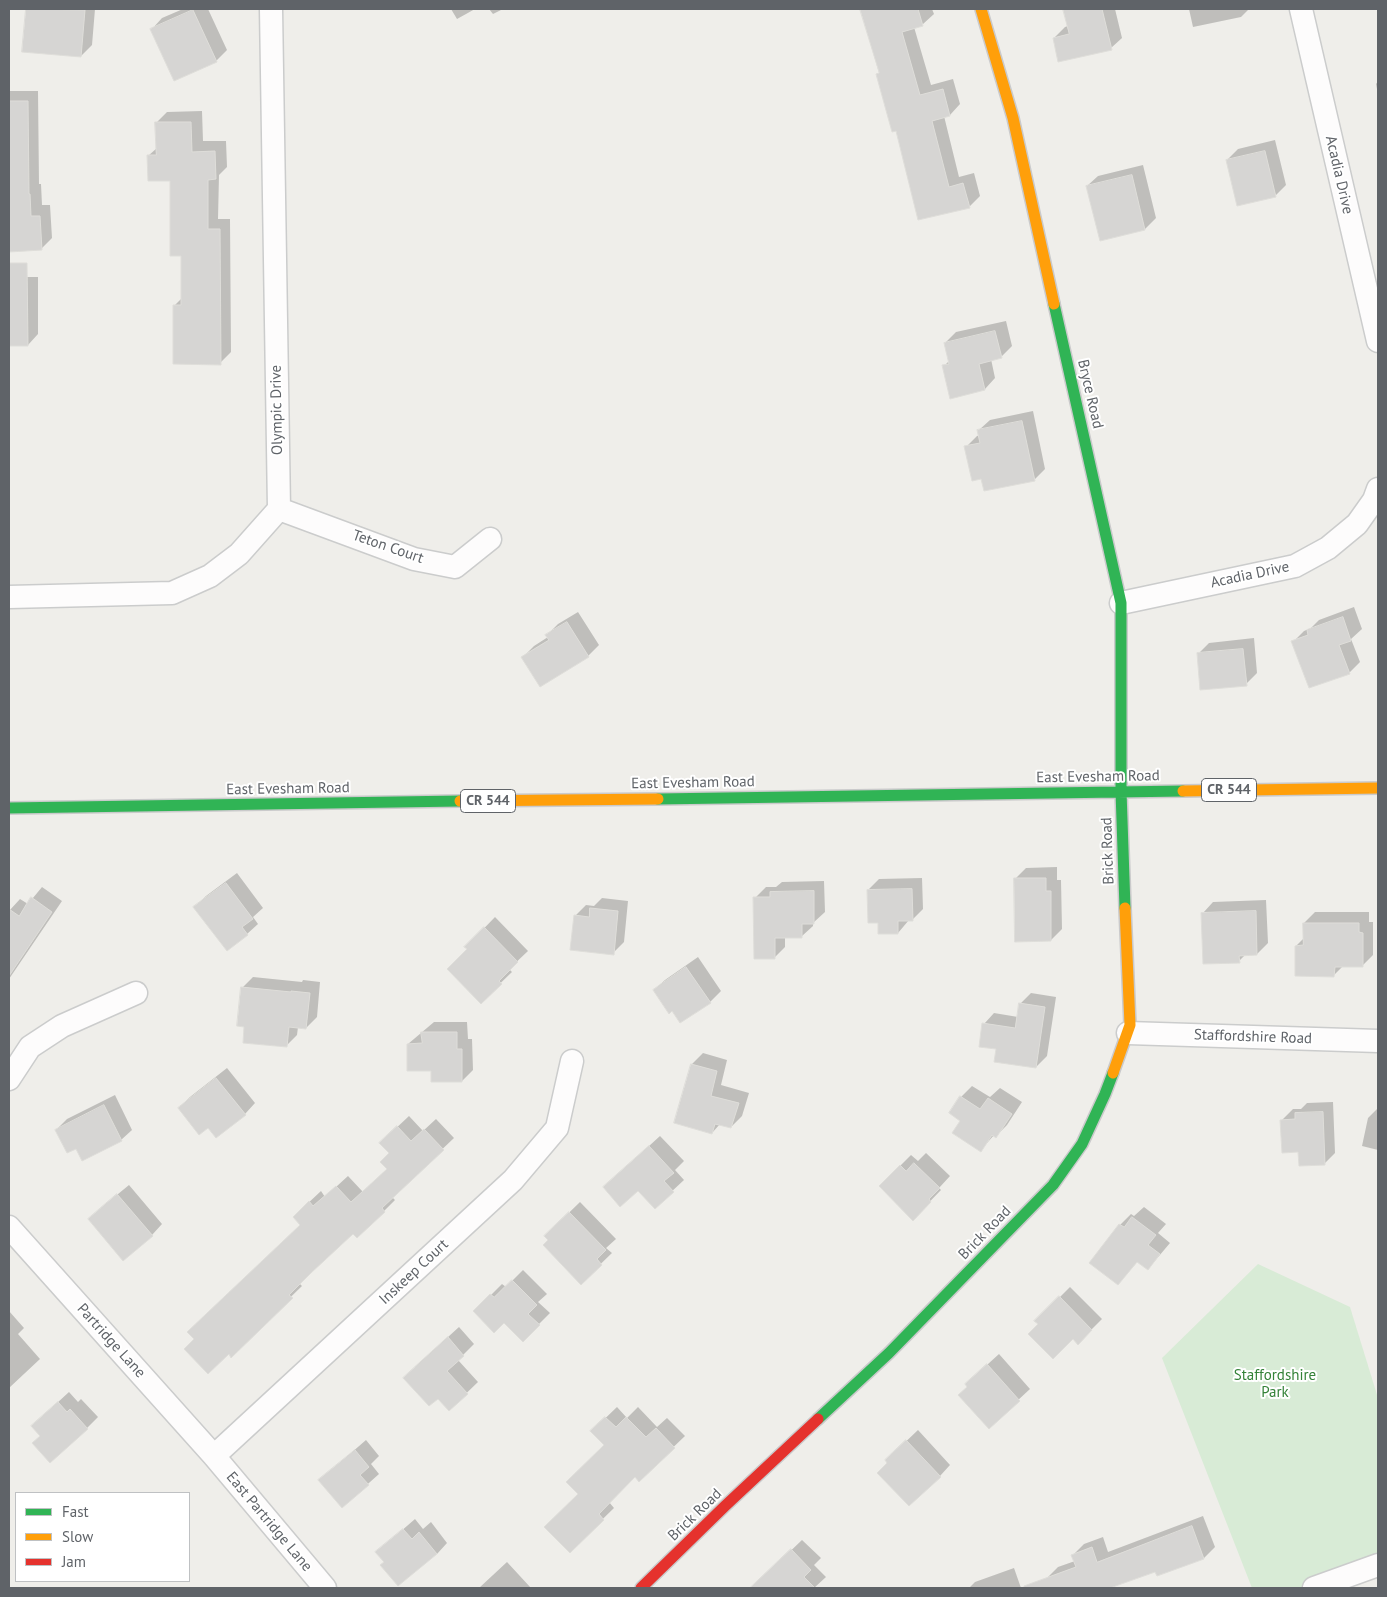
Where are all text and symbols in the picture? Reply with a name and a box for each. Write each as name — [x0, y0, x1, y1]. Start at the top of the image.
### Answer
street label: Acadia Drive — [1321, 134, 1357, 216]
street label: Bryce Road — [1073, 358, 1107, 430]
street label: Olympic Drive — [267, 365, 287, 455]
street label: Teton Court — [350, 526, 426, 568]
street label: Acadia Drive — [1209, 558, 1291, 592]
street label: East Evesham Road — [1036, 767, 1160, 787]
street label: East Evesham Road — [631, 773, 755, 793]
road number: CR 544 — [1202, 778, 1256, 802]
street label: East Evesham Road — [226, 779, 350, 799]
road number: CR 544 — [460, 789, 516, 812]
street label: Brick Road — [1098, 817, 1118, 885]
street label: Staffordshire Road — [1194, 1026, 1312, 1048]
street label: Brick Road — [955, 1202, 1015, 1264]
street label: Inskeep Court — [376, 1235, 452, 1309]
street label: Partridge Lane — [73, 1300, 149, 1382]
park label: Staffordshire Park — [1234, 1367, 1316, 1402]
street label: East Partridge Lane — [222, 1469, 316, 1575]
street label: Brick Road — [664, 1485, 726, 1545]
legend — [15, 1492, 190, 1582]
text: Fast — [62, 1502, 89, 1521]
text: Slow — [62, 1527, 93, 1546]
text: Jam — [62, 1552, 86, 1571]

